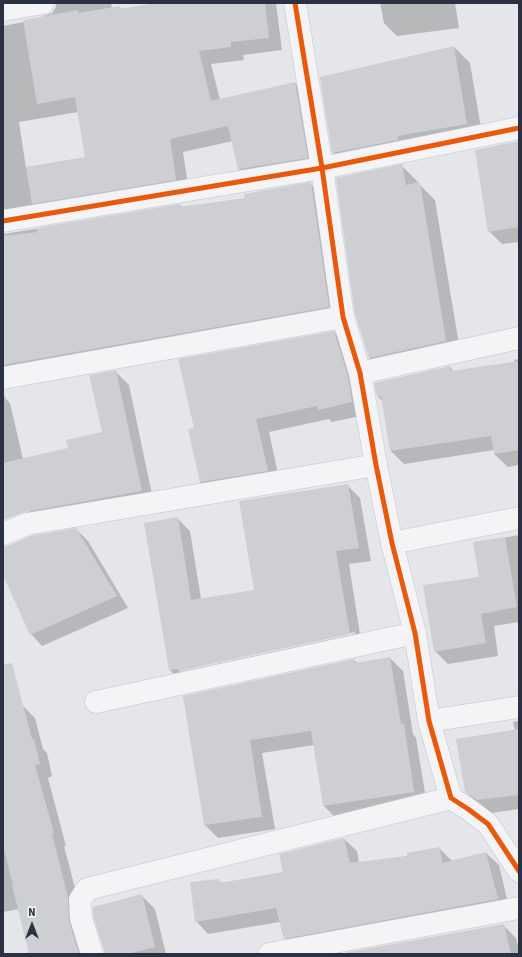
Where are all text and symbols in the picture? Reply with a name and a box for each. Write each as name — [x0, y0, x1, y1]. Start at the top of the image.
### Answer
north arrow — [12, 905, 52, 945]
text: N — [28, 905, 36, 920]

